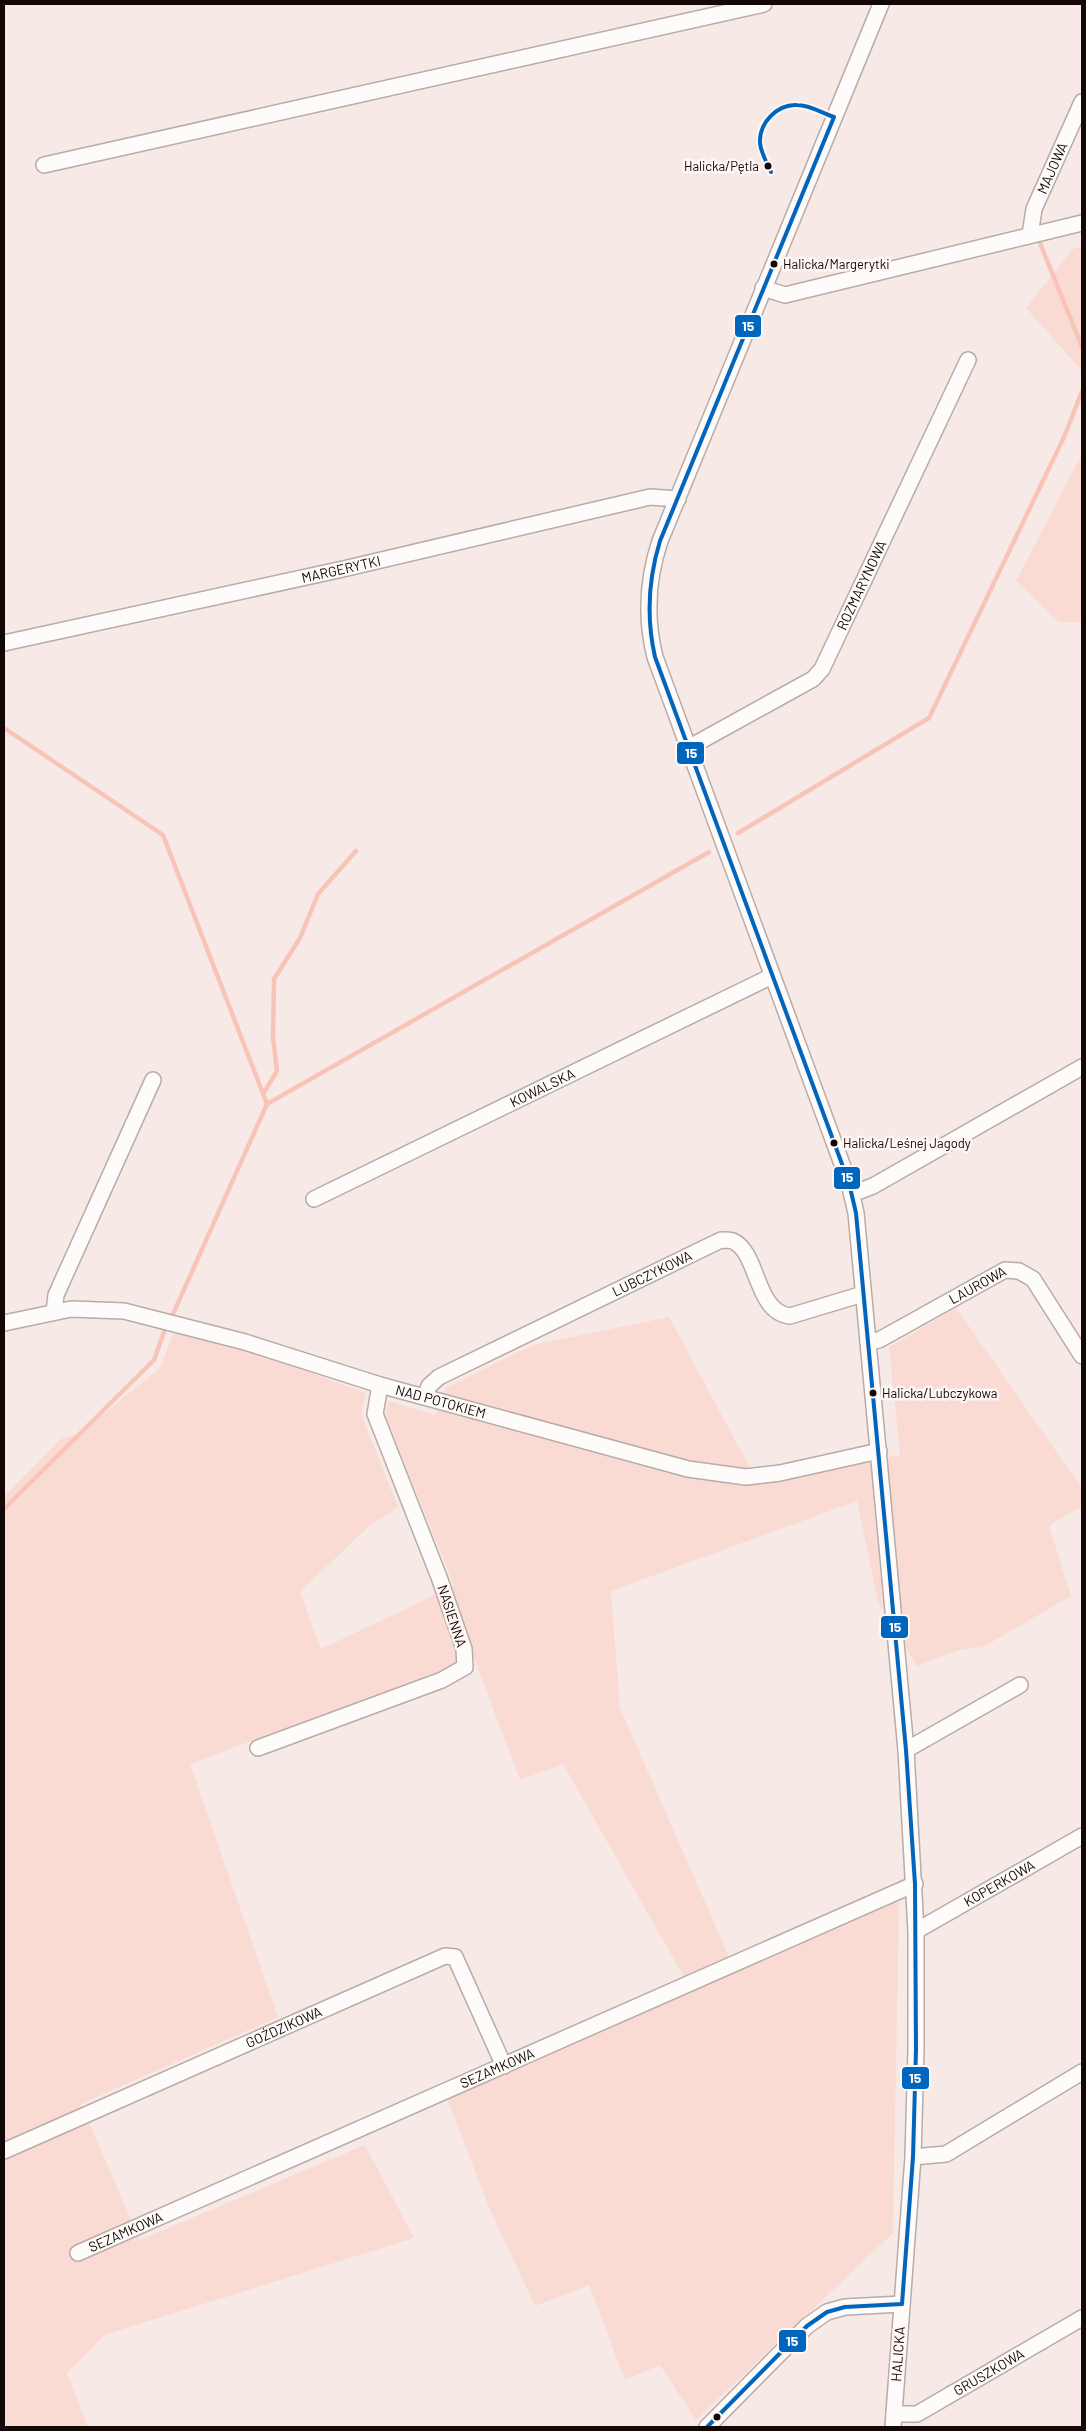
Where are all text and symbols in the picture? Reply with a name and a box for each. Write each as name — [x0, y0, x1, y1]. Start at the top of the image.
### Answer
street label: MAJOWA — [1033, 139, 1071, 196]
place label: Halicka/Pętla — [684, 158, 759, 174]
marker: Halicka/Pętla — [763, 161, 773, 171]
place label: Halicka/Margerytki — [783, 256, 890, 272]
marker: Halicka/Margerytki — [769, 259, 779, 269]
line badge: 15 — [734, 314, 762, 338]
text: 15 — [742, 317, 755, 334]
street label: ROZMARYNOWA — [833, 537, 890, 633]
street label: MARGERYTKI — [300, 551, 382, 586]
line badge: 15 — [676, 741, 705, 765]
text: 15 — [685, 744, 698, 761]
street label: KOWALSKA — [507, 1064, 578, 1110]
place label: Halicka/Leśnej Jagody — [843, 1135, 971, 1151]
marker: Halicka/Leśnej Jagody — [829, 1138, 839, 1148]
line badge: 15 — [833, 1166, 861, 1190]
text: 15 — [841, 1168, 854, 1185]
street label: LUBCZYKOWA — [609, 1246, 695, 1300]
street label: LAUROWA — [946, 1262, 1009, 1307]
street label: NAD POTOKIEM — [394, 1381, 488, 1422]
place label: Halicka/Lubczykowa — [882, 1385, 997, 1401]
marker: Halicka/Lubczykowa — [868, 1388, 878, 1398]
street label: NASIENNA — [434, 1582, 471, 1650]
line badge: 15 — [880, 1615, 909, 1639]
text: 15 — [889, 1618, 902, 1635]
street label: KOPERKOWA — [961, 1856, 1038, 1910]
street label: GOŹDZIKOWA — [243, 2002, 325, 2051]
street label: SEZAMKOWA — [457, 2044, 537, 2092]
line badge: 15 — [901, 2066, 930, 2090]
text: 15 — [909, 2069, 922, 2086]
street label: SEZAMKOWA — [86, 2208, 166, 2255]
street label: HALICKA — [887, 2325, 908, 2382]
line badge: 15 — [778, 2329, 807, 2353]
text: 15 — [786, 2332, 799, 2349]
street label: GRUSZKOWA — [950, 2344, 1027, 2399]
unlabelled marker — [712, 2412, 722, 2422]

